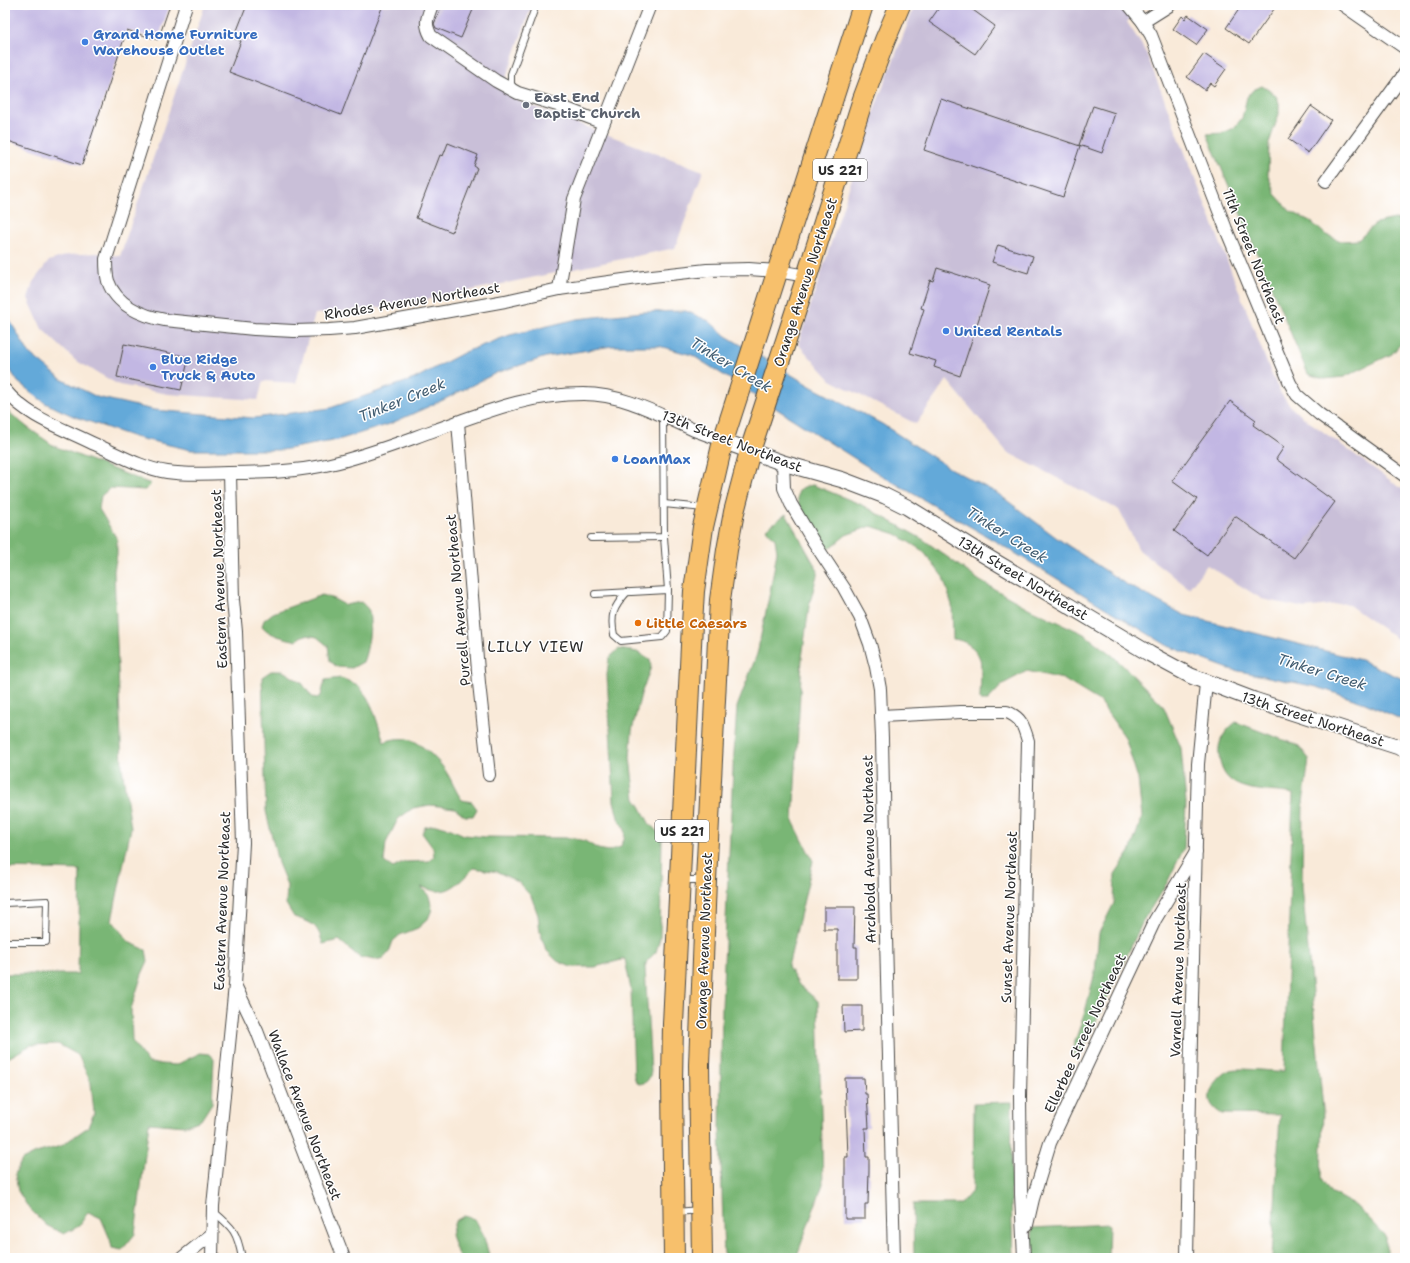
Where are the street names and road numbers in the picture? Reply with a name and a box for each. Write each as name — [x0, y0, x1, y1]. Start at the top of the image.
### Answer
road number: US 221 — [813, 159, 867, 181]
street label: 11th Street Northeast — [1218, 185, 1290, 327]
street label: Orange Avenue Northeast — [769, 195, 841, 369]
street label: Rhodes Avenue Northeast — [323, 278, 501, 324]
street label: 13th Street Northeast — [659, 406, 805, 476]
street label: Eastern Avenue Northeast — [207, 489, 231, 669]
street label: Purcell Avenue Northeast — [442, 513, 474, 687]
street label: 13th Street Northeast — [955, 532, 1091, 624]
street label: 13th Street Northeast — [1239, 687, 1387, 751]
street label: Archbold Avenue Northeast — [858, 755, 880, 943]
street label: Eastern Avenue Northeast — [210, 811, 234, 991]
road number: US 221 — [655, 820, 709, 842]
street label: Sunset Avenue Northeast — [997, 831, 1021, 1003]
street label: Orange Avenue Northeast — [692, 852, 716, 1030]
street label: Varnell Avenue Northeast — [1166, 882, 1190, 1058]
street label: Ellerbee Street Northeast — [1040, 950, 1130, 1116]
street label: Wallace Avenue Northeast — [264, 1027, 346, 1203]

